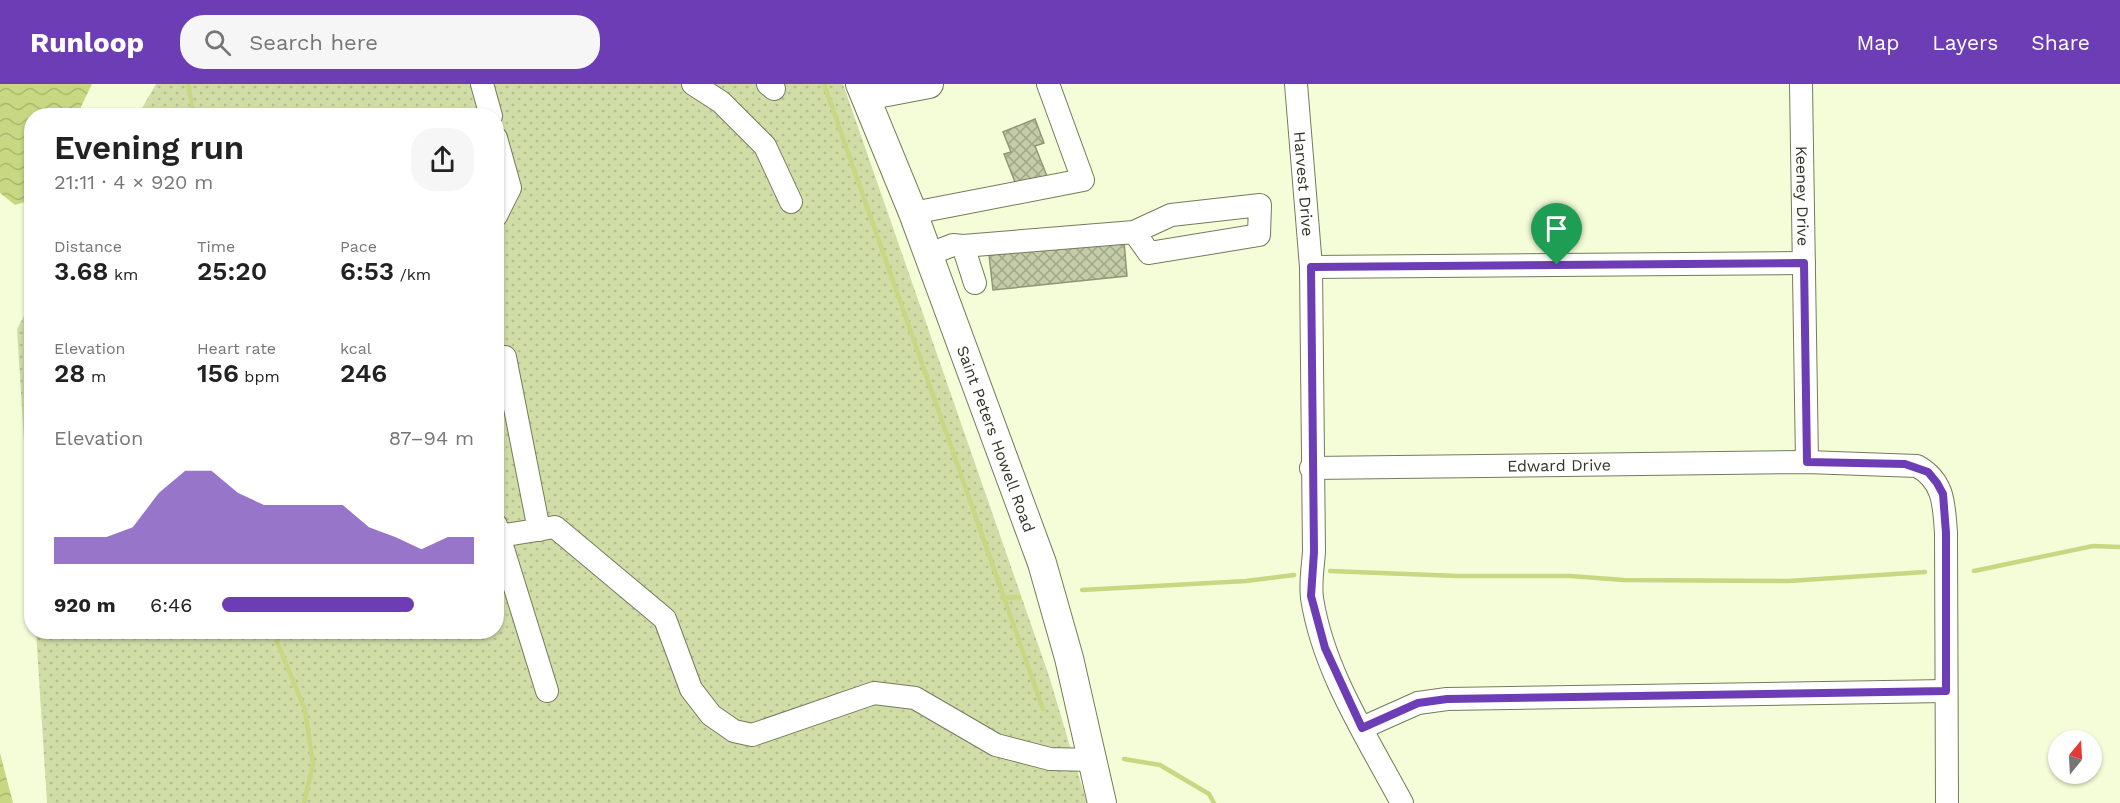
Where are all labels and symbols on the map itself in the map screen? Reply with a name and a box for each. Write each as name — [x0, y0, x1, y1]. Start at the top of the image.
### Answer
street label: Harvest Drive — [1290, 130, 1318, 237]
street label: Keeney Drive — [1792, 146, 1813, 246]
pin — [1531, 203, 1582, 265]
street label: Saint Peters Howell Road — [953, 343, 1039, 535]
street label: Edward Drive — [1507, 455, 1611, 475]
north arrow — [2048, 730, 2102, 784]

